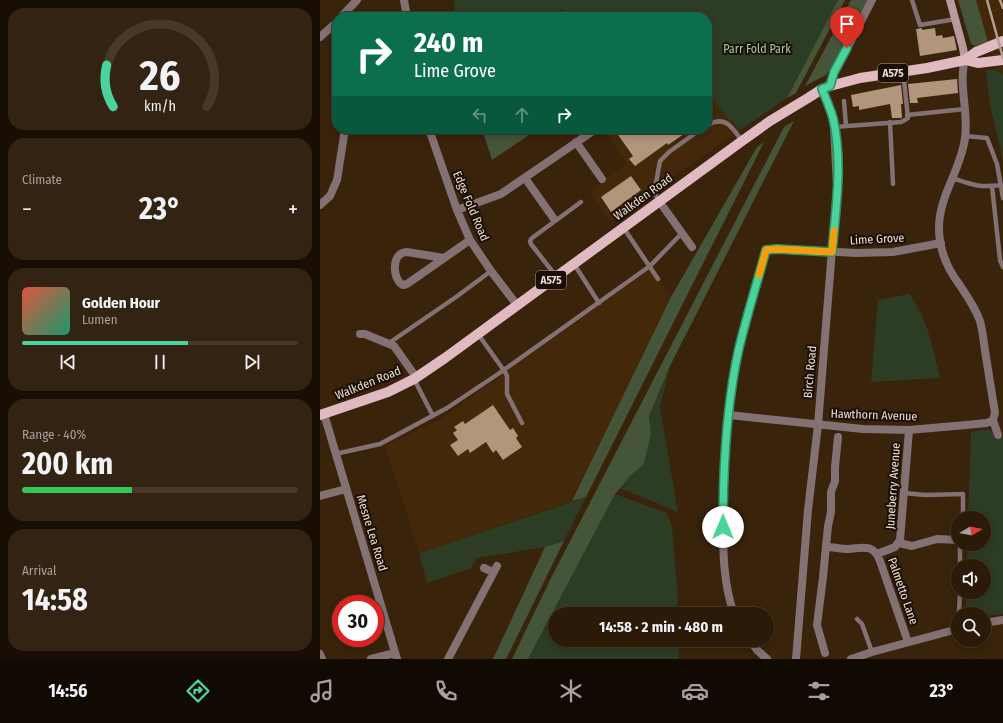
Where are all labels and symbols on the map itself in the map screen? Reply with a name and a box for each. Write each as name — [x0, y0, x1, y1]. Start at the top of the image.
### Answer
pin — [830, 7.0, 864, 48]
park label: Parr Fold Park — [723, 42, 791, 56]
road number: A575 — [878, 64, 908, 82]
street label: Edge Fold Road — [450, 169, 492, 243]
street label: Walkden Road — [611, 171, 675, 223]
street label: Lime Grove — [849, 231, 905, 247]
road number: A575 — [536, 271, 566, 289]
street label: Birch Road — [801, 345, 819, 399]
street label: Walkden Road — [333, 364, 403, 402]
street label: Hawthorn Avenue — [830, 406, 918, 424]
street label: Juneberry Avenue — [883, 442, 903, 530]
street label: Mesne Lea Road — [354, 493, 390, 573]
position arrow — [702, 506, 744, 548]
north arrow — [951, 511, 991, 551]
street label: Palmetto Lane — [885, 556, 921, 626]
speed limit sign: 30 — [332, 595, 384, 647]

